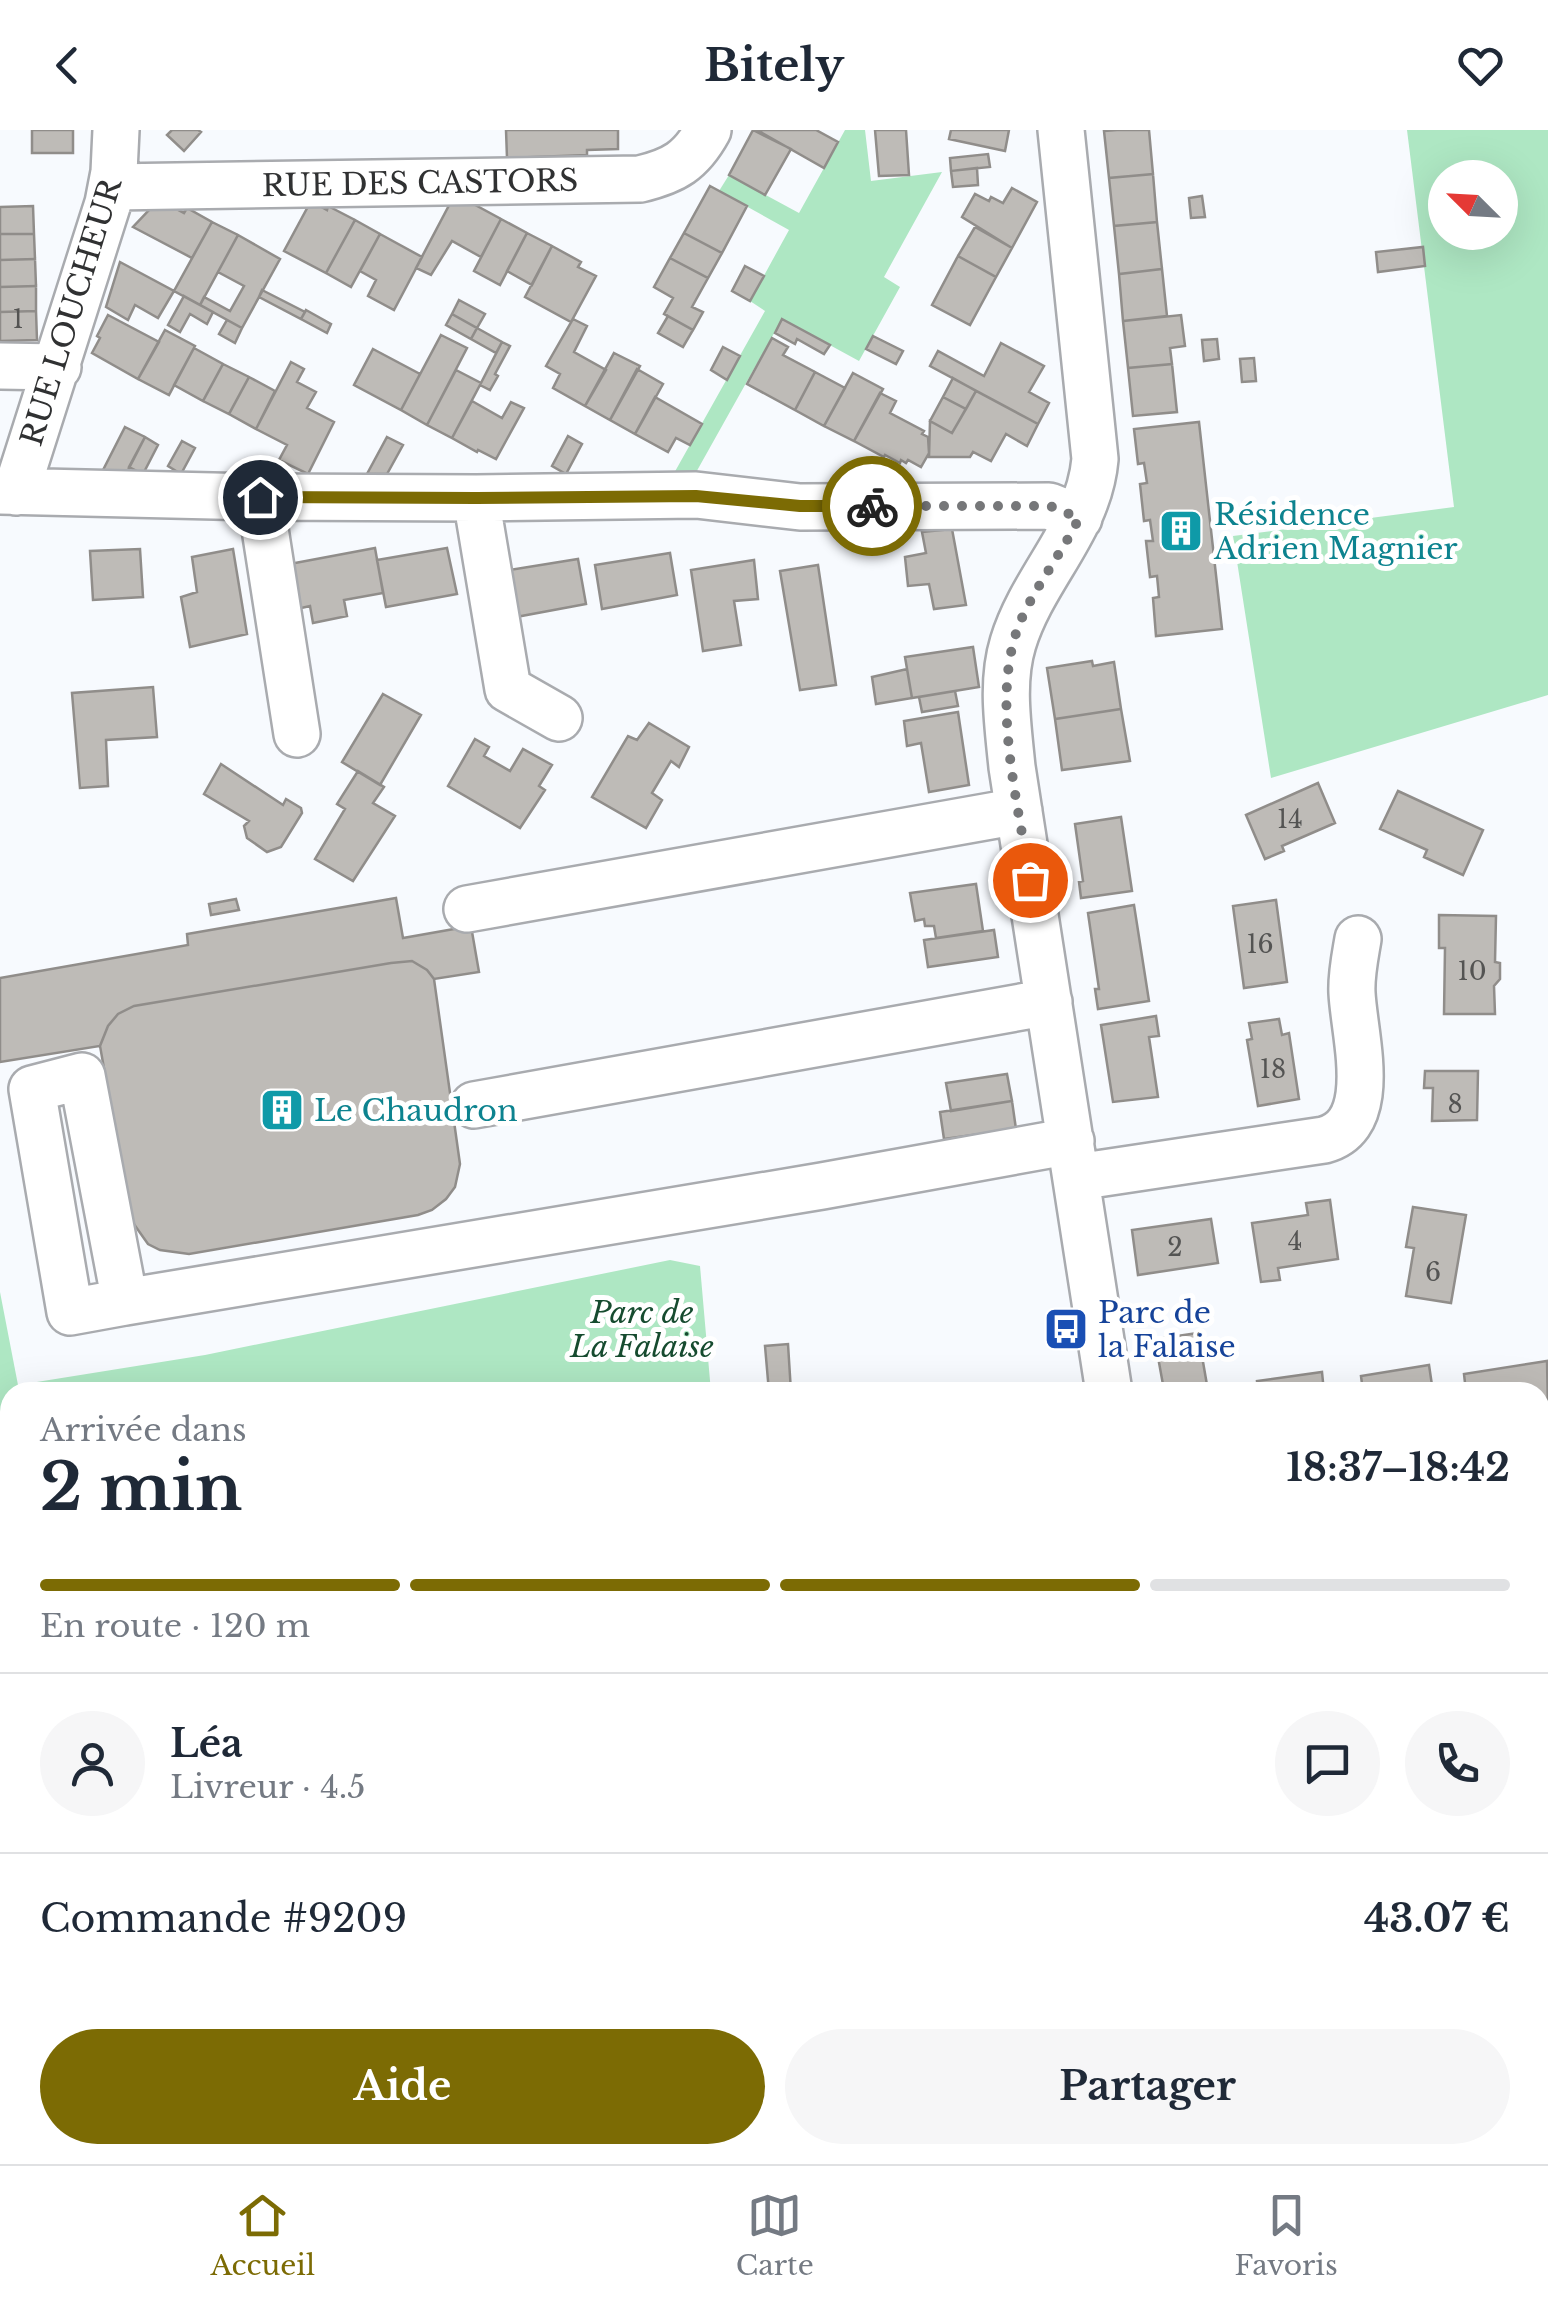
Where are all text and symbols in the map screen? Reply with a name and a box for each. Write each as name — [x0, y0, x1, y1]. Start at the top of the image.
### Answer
text: Bitely — [704, 37, 844, 93]
icon: back — [40, 38, 95, 93]
icon: heart — [1453, 38, 1508, 93]
north arrow — [1428, 160, 1518, 250]
map controls — [1428, 160, 1518, 250]
street label: RUE DES CASTORS — [262, 162, 578, 204]
street label: RUE LOUCHEUR — [13, 173, 130, 450]
house number: 1 — [12, 304, 24, 335]
pin — [218, 455, 303, 540]
courier — [822, 456, 922, 556]
icon: home — [233, 470, 288, 525]
icon: bike — [845, 479, 900, 534]
place label: Résidence Adrien Magnier — [1213, 496, 1458, 567]
building icon: Résidence Adrien Magnier — [1158, 508, 1204, 554]
house number: 14 — [1277, 804, 1303, 835]
pin — [988, 838, 1073, 923]
icon: bag — [1003, 853, 1058, 908]
house number: 16 — [1246, 929, 1274, 960]
house number: 10 — [1457, 956, 1487, 987]
house number: 18 — [1260, 1054, 1286, 1085]
building icon: Le Chaudron — [259, 1087, 305, 1133]
house number: 8 — [1447, 1089, 1463, 1120]
place label: Le Chaudron — [314, 1092, 518, 1129]
house number: 4 — [1288, 1226, 1302, 1257]
house number: 2 — [1167, 1232, 1183, 1263]
house number: 6 — [1425, 1257, 1441, 1288]
park label: Parc de La Falaise — [569, 1294, 714, 1365]
place label: Parc de la Falaise — [1098, 1294, 1236, 1365]
bus stop icon: Parc de la Falaise — [1043, 1306, 1089, 1352]
text: Arrivée dans — [40, 1410, 247, 1450]
text: 18:37–18:42 — [1286, 1444, 1510, 1491]
text: 2 min — [40, 1447, 242, 1528]
text: En route · 120 m — [40, 1606, 310, 1646]
button: person — [40, 1711, 145, 1816]
button: chat — [1275, 1711, 1380, 1816]
button: phone — [1405, 1711, 1510, 1816]
text: Léa — [170, 1720, 243, 1767]
text: Livreur · 4.5 — [170, 1767, 366, 1807]
text: Commande #9209 — [40, 1895, 407, 1942]
text: 43.07 € — [1364, 1895, 1510, 1942]
button: Aide — [40, 2029, 765, 2144]
button: Partager — [785, 2029, 1510, 2144]
tab: Accueil — [210, 2188, 315, 2283]
tab: Carte — [736, 2188, 814, 2283]
tab: Favoris — [1235, 2188, 1338, 2283]

